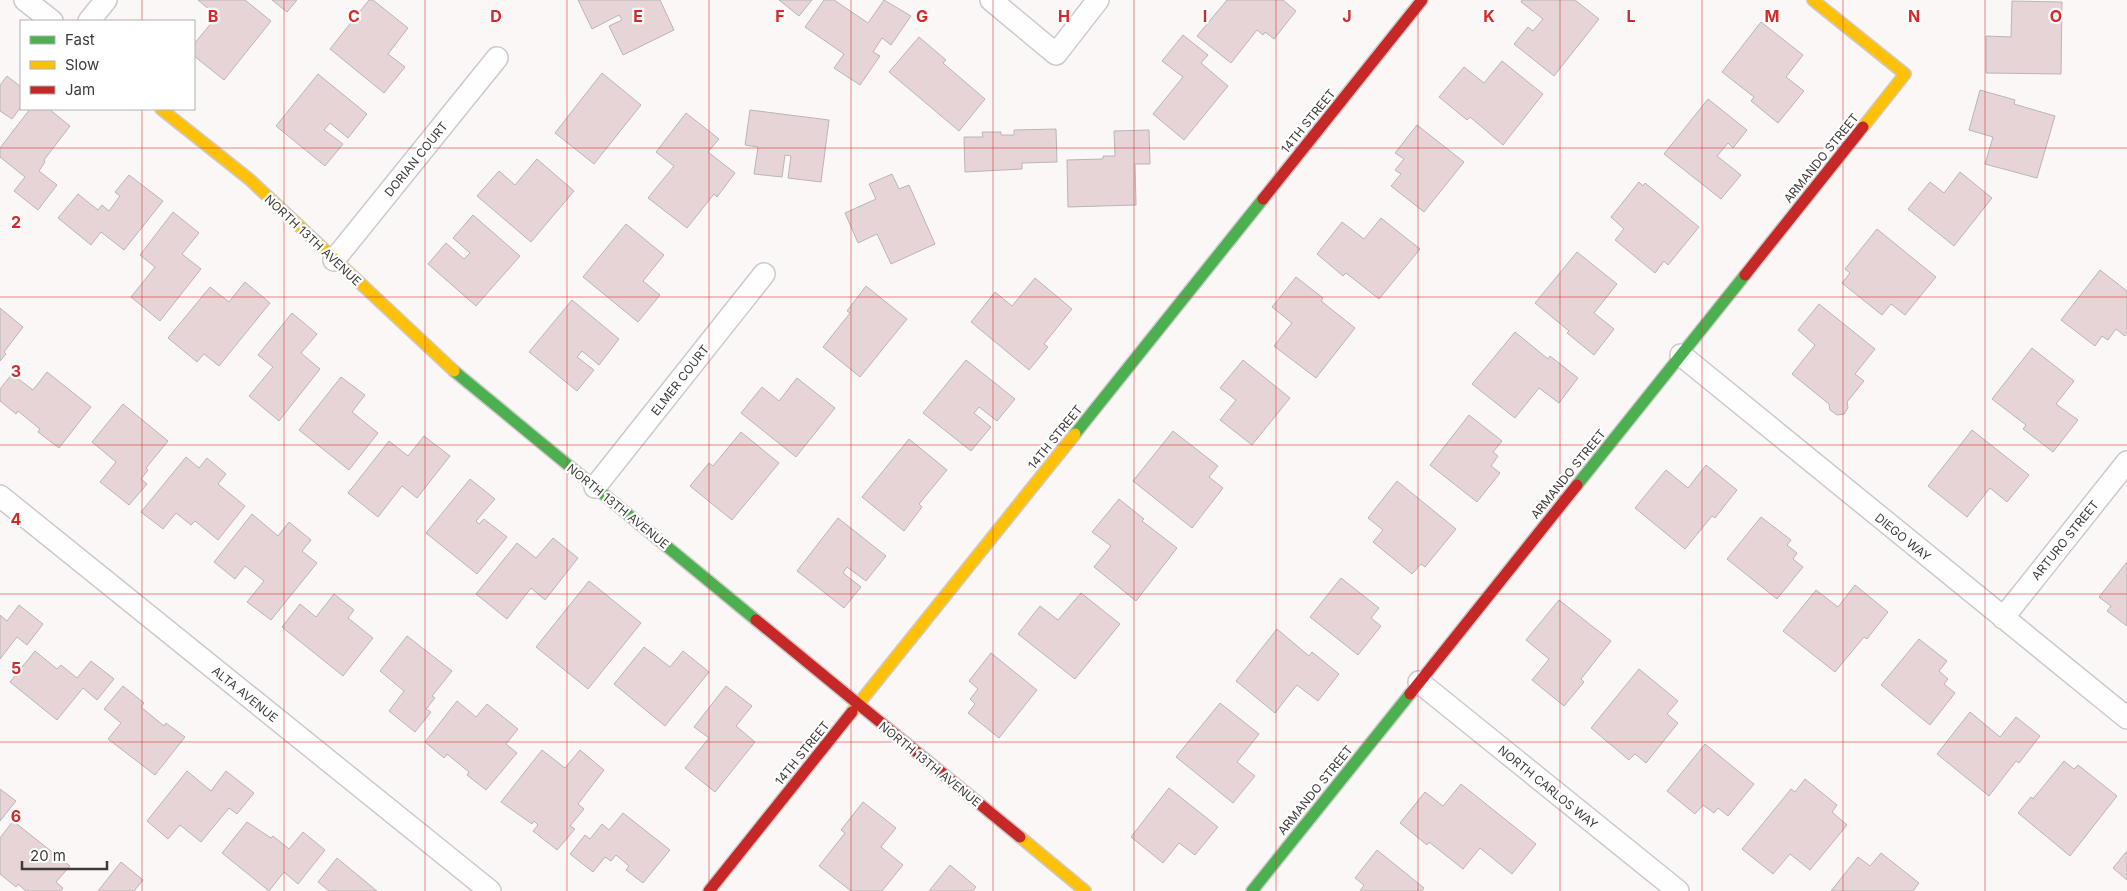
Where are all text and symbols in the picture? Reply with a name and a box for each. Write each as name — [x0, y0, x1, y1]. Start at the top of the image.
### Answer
text: B — [208, 6, 218, 26]
text: C — [348, 6, 360, 26]
text: D — [490, 6, 502, 26]
text: E — [633, 6, 643, 26]
text: F — [775, 6, 785, 26]
text: G — [916, 6, 928, 26]
text: H — [1058, 6, 1070, 26]
text: I — [1203, 6, 1207, 26]
text: J — [1342, 6, 1352, 26]
text: K — [1483, 6, 1495, 26]
text: L — [1626, 6, 1636, 26]
text: M — [1765, 6, 1779, 26]
text: N — [1908, 6, 1920, 26]
text: O — [2050, 6, 2062, 26]
legend — [20, 20, 195, 110]
text: Fast — [65, 30, 95, 49]
text: Slow — [65, 55, 99, 74]
text: Jam — [65, 80, 95, 99]
street label: 14TH STREET — [1278, 86, 1339, 156]
street label: ARMANDO STREET — [1780, 110, 1862, 206]
street label: DORIAN COURT — [381, 118, 451, 199]
street label: NORTH 13TH AVENUE — [262, 191, 364, 289]
text: 2 — [11, 212, 21, 232]
street label: ELMER COURT — [648, 342, 712, 418]
text: 3 — [11, 361, 21, 381]
street label: 14TH STREET — [1025, 402, 1086, 472]
street label: ARMANDO STREET — [1527, 426, 1609, 522]
street label: NORTH 13TH AVENUE — [564, 460, 672, 552]
street label: ARTURO STREET — [2028, 497, 2102, 583]
text: 4 — [11, 509, 22, 529]
street label: DIEGO WAY — [1872, 510, 1934, 564]
text: 5 — [11, 658, 21, 678]
street label: ALTA AVENUE — [209, 663, 281, 725]
street label: 14TH STREET — [772, 718, 833, 788]
street label: NORTH 13TH AVENUE — [876, 718, 984, 810]
street label: ARMANDO STREET — [1274, 742, 1356, 838]
street label: NORTH CARLOS WAY — [1495, 742, 1601, 832]
text: 6 — [11, 806, 21, 826]
scale bar — [22, 838, 108, 870]
text: 20 m — [30, 846, 66, 865]

